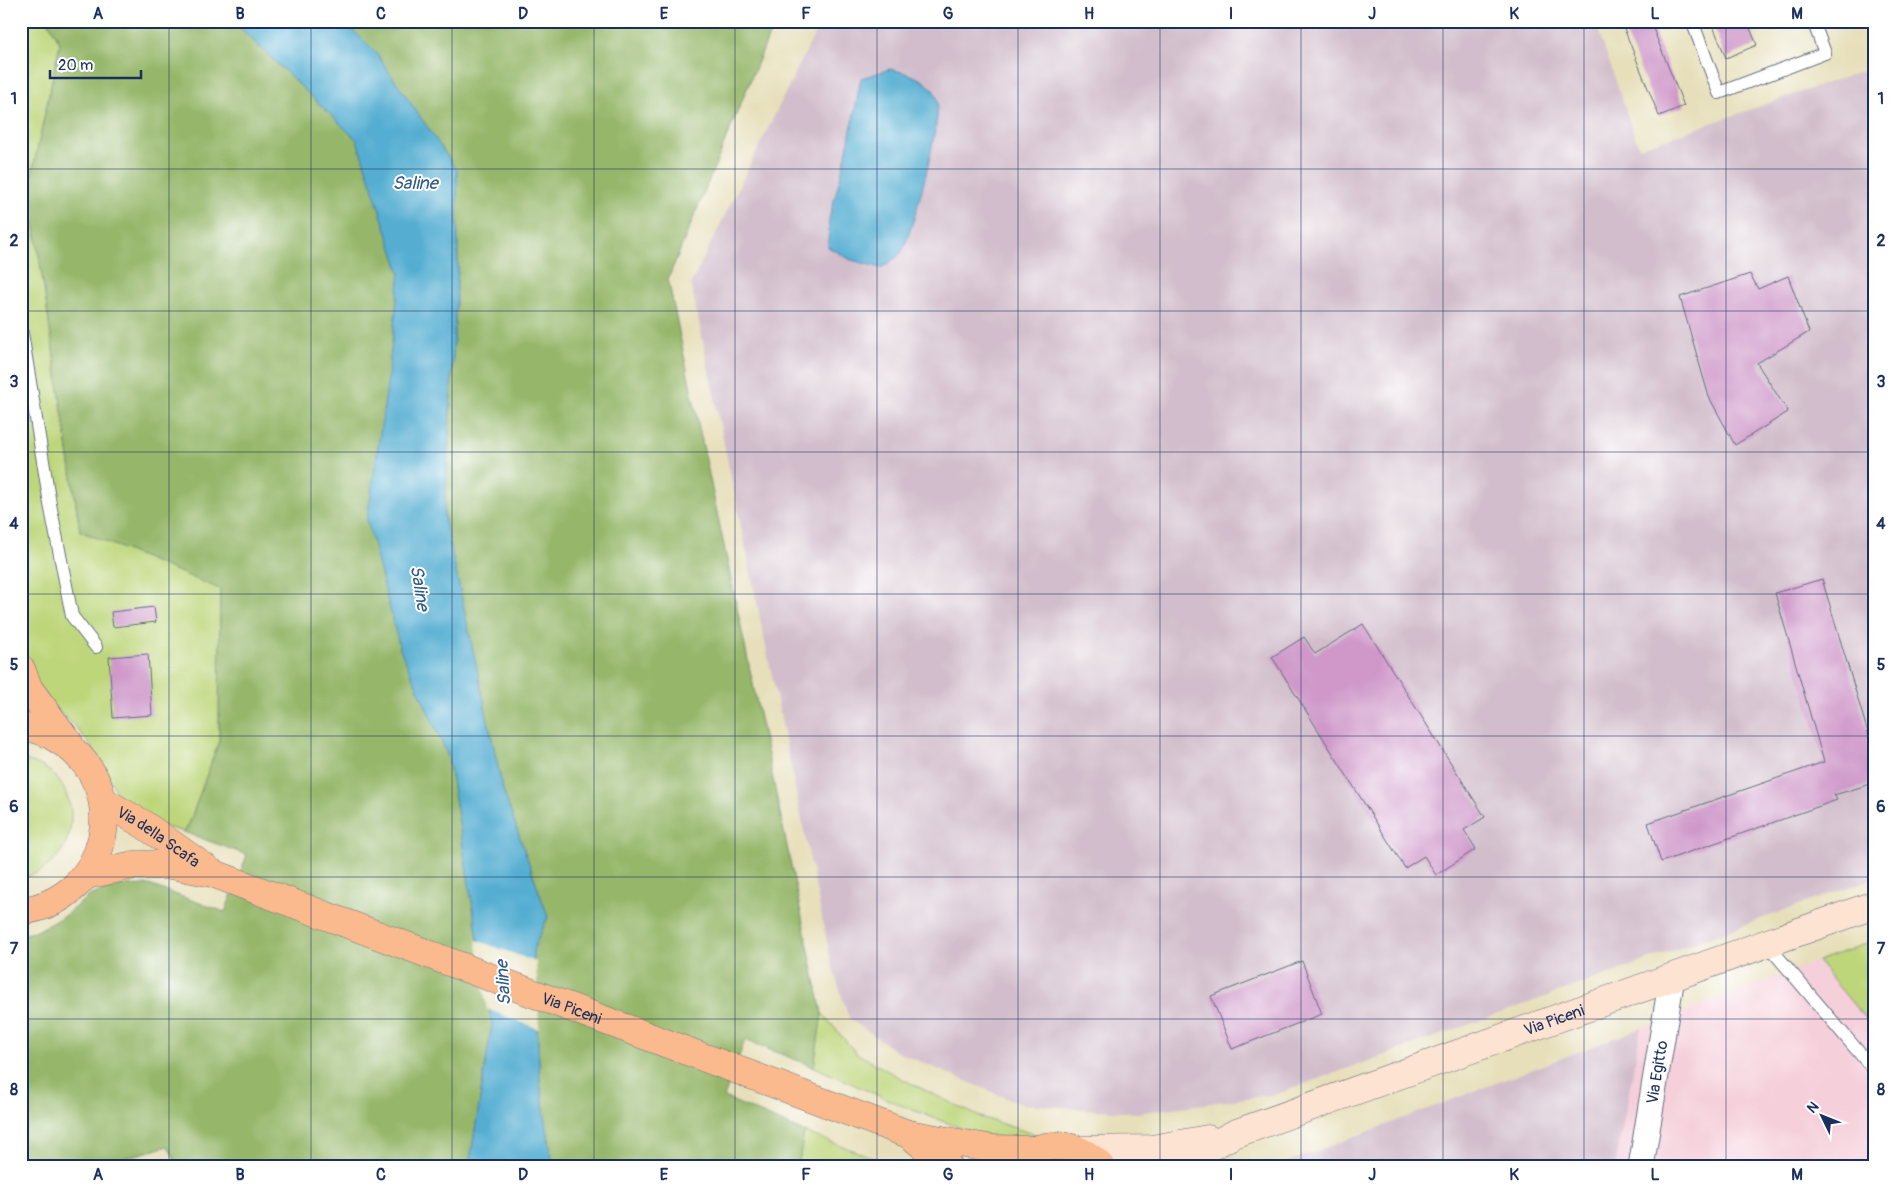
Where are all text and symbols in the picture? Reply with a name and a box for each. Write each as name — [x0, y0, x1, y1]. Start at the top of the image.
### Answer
text: A — [93, 4, 104, 24]
text: B — [235, 4, 245, 24]
text: C — [376, 4, 386, 24]
text: D — [518, 4, 528, 24]
text: E — [660, 4, 669, 24]
text: F — [801, 4, 811, 24]
text: G — [943, 4, 954, 24]
text: H — [1084, 4, 1094, 24]
text: I — [1229, 4, 1233, 24]
text: J — [1368, 4, 1376, 24]
text: K — [1509, 4, 1519, 24]
text: L — [1650, 4, 1660, 24]
text: M — [1791, 4, 1803, 24]
scale bar — [50, 48, 141, 80]
text: 20 m — [58, 56, 93, 75]
text: 1 — [11, 89, 17, 109]
text: 1 — [1878, 89, 1884, 109]
water label: Saline — [392, 172, 440, 195]
text: 2 — [10, 231, 19, 251]
text: 2 — [1877, 231, 1886, 251]
text: 3 — [10, 372, 19, 392]
text: 3 — [1877, 372, 1886, 392]
text: 4 — [9, 514, 19, 534]
text: 4 — [1876, 514, 1886, 534]
water label: Saline — [405, 564, 435, 614]
text: 5 — [10, 655, 19, 675]
text: 5 — [1877, 655, 1886, 675]
text: 6 — [9, 797, 19, 817]
text: 6 — [1876, 797, 1886, 817]
street label: Via della Scafa — [113, 802, 204, 872]
text: 7 — [10, 939, 19, 959]
text: 7 — [1877, 939, 1886, 959]
water label: Saline — [490, 957, 517, 1006]
street label: Via Piceni — [538, 988, 604, 1029]
street label: Via Piceni — [1521, 1000, 1587, 1040]
street label: Via Egitto — [1642, 1039, 1673, 1106]
text: 8 — [10, 1080, 18, 1100]
text: 8 — [1877, 1080, 1885, 1100]
north arrow — [1798, 1090, 1848, 1140]
text: N — [1803, 1098, 1822, 1117]
text: A — [93, 1165, 104, 1185]
text: B — [235, 1165, 245, 1185]
text: C — [376, 1165, 386, 1185]
text: D — [518, 1165, 528, 1185]
text: E — [660, 1165, 669, 1185]
text: F — [801, 1165, 811, 1185]
text: G — [943, 1165, 954, 1185]
text: H — [1084, 1165, 1094, 1185]
text: I — [1229, 1165, 1233, 1185]
text: J — [1368, 1165, 1376, 1185]
text: K — [1509, 1165, 1519, 1185]
text: L — [1650, 1165, 1660, 1185]
text: M — [1791, 1165, 1803, 1185]

